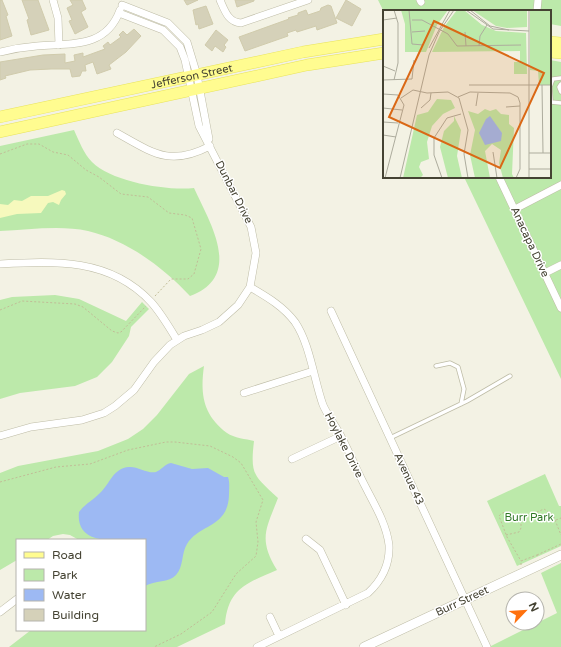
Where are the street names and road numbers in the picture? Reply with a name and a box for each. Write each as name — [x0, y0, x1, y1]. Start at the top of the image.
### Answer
street label: Jefferson Street — [150, 61, 234, 91]
street label: Dunbar Drive — [213, 158, 255, 226]
street label: Anacapa Drive — [508, 205, 552, 279]
street label: Hoylake Drive — [322, 410, 366, 480]
street label: Avenue 43 — [391, 451, 427, 507]
street label: Burr Street — [433, 583, 491, 619]

